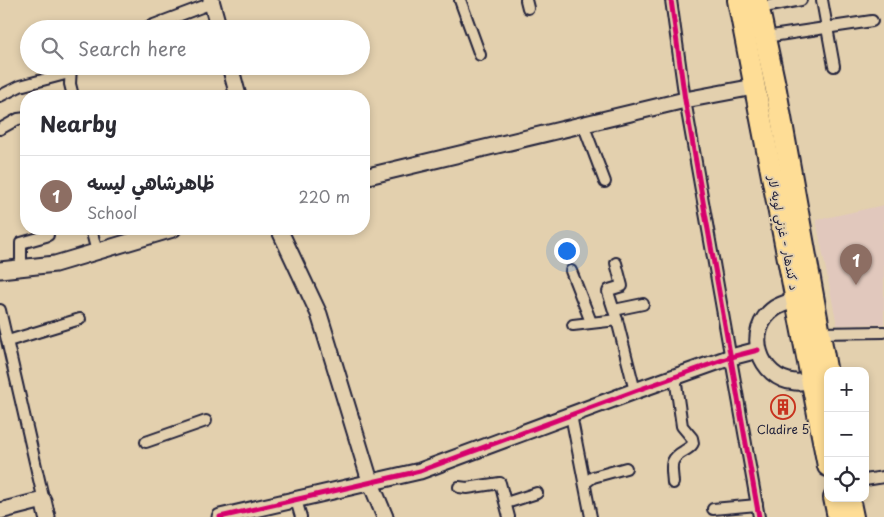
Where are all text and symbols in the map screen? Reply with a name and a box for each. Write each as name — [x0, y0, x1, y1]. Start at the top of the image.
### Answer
search box — [20, 20, 370, 75]
icon: search — [38, 34, 66, 62]
text: Search here — [78, 34, 187, 62]
text: Nearby — [40, 107, 117, 139]
text: ظاهرشاهي لیسه — [87, 168, 215, 196]
street label: د کندهار - غزني لويه لار — [761, 173, 804, 292]
text: 1 — [52, 184, 60, 208]
text: 220 m — [299, 184, 350, 208]
text: School — [87, 200, 137, 224]
your location — [554, 238, 580, 264]
pin: 1 — [840, 244, 872, 285]
map controls — [824, 367, 869, 502]
button: + — [824, 367, 869, 412]
building icon: Cladire 5 — [770, 394, 796, 420]
button: − — [824, 412, 869, 457]
place label: Cladire 5 — [757, 420, 809, 438]
button: locate — [824, 457, 869, 502]

